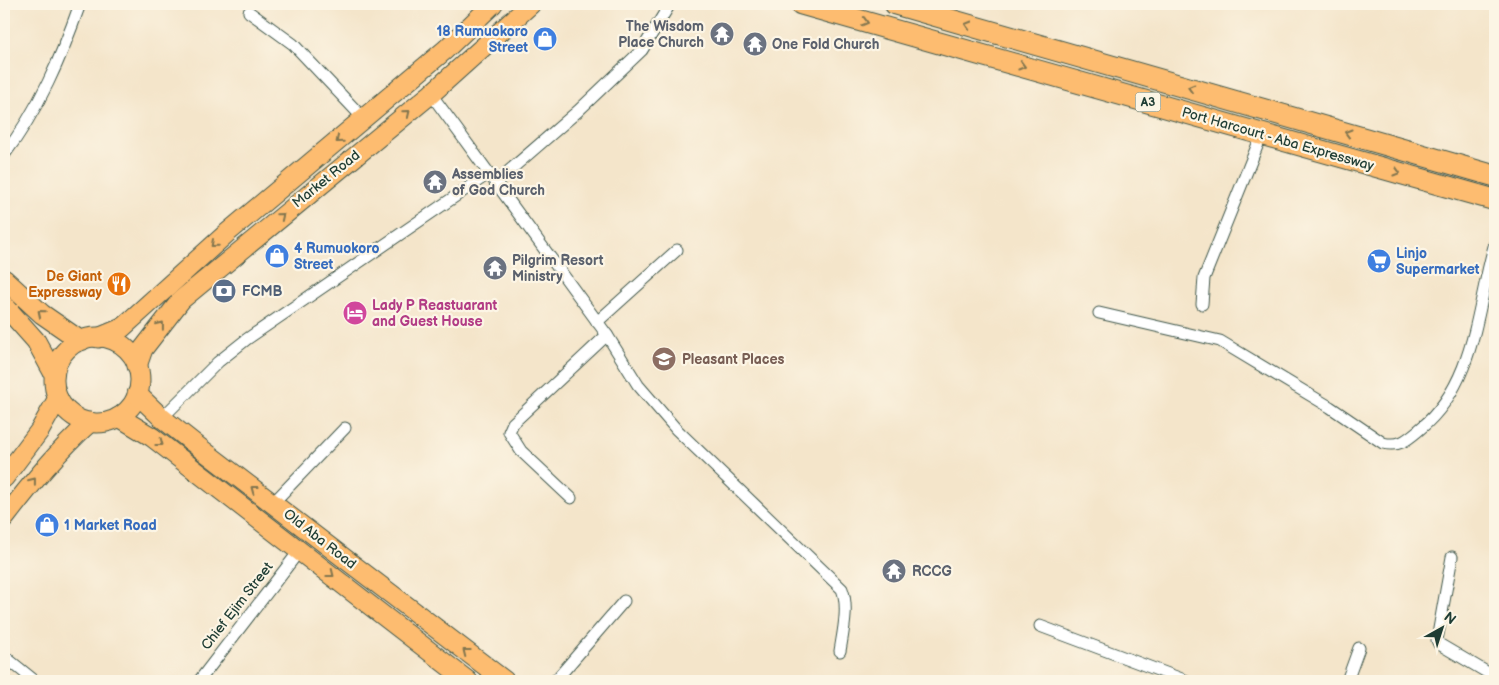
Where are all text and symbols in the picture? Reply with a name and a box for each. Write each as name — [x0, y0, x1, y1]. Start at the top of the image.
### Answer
one-way arrow — [861, 16, 869, 26]
place label: The Wisdom Place Church — [618, 18, 704, 51]
one-way arrow — [964, 20, 972, 30]
temple icon: The Wisdom Place Church — [709, 21, 735, 47]
place label: 18 Rumuokoro Street — [436, 23, 528, 56]
shop icon: 18 Rumuokoro Street — [532, 26, 558, 52]
temple icon: One Fold Church — [742, 31, 768, 57]
place label: One Fold Church — [772, 36, 879, 53]
one-way arrow — [1017, 60, 1026, 71]
one-way arrow — [1188, 84, 1196, 94]
road number: A3 — [1136, 92, 1160, 111]
street label: Port Harcourt - Aba Expressway — [1180, 103, 1377, 175]
one-way arrow — [401, 111, 410, 119]
one-way arrow — [1344, 128, 1352, 138]
one-way arrow — [336, 135, 345, 143]
street label: Market Road — [289, 147, 363, 211]
place label: Assemblies of God Church — [451, 166, 545, 199]
one-way arrow — [1392, 167, 1400, 177]
temple icon: Assemblies of God Church — [422, 169, 448, 195]
one-way arrow — [276, 213, 285, 222]
one-way arrow — [211, 239, 220, 247]
place label: 4 Rumuokoro Street — [294, 240, 379, 273]
shop icon: 4 Rumuokoro Street — [264, 243, 290, 269]
place label: Linjo Supermarket — [1396, 245, 1480, 278]
supermarket icon: Linjo Supermarket — [1366, 248, 1392, 274]
place label: Pilgrim Resort Ministry — [512, 252, 604, 285]
temple icon: Pilgrim Resort Ministry — [482, 255, 508, 281]
place label: De Giant Expressway — [28, 268, 103, 301]
restaurant icon: De Giant Expressway — [106, 271, 132, 297]
bank icon: FCMB — [211, 278, 237, 304]
place label: FCMB — [242, 283, 282, 300]
place label: Lady P Reastuarant and Guest House — [372, 297, 498, 330]
hotel icon: Lady P Reastuarant and Guest House — [342, 300, 368, 326]
one-way arrow — [38, 310, 47, 318]
one-way arrow — [155, 321, 164, 330]
school or university icon: Pleasant Places — [651, 346, 677, 372]
place label: Pleasant Places — [682, 351, 785, 368]
one-way arrow — [154, 437, 164, 446]
one-way arrow — [28, 478, 36, 487]
one-way arrow — [251, 486, 260, 494]
street label: Old Aba Road — [280, 505, 360, 573]
shop icon: 1 Market Road — [34, 512, 60, 538]
place label: 1 Market Road — [64, 517, 157, 534]
street label: Chief Ejim Street — [197, 558, 277, 653]
temple icon: RCCG — [881, 558, 907, 584]
place label: RCCG — [912, 563, 952, 580]
one-way arrow — [325, 568, 334, 577]
north arrow — [1416, 602, 1466, 652]
text: N — [1440, 608, 1459, 628]
one-way arrow — [463, 649, 472, 657]

